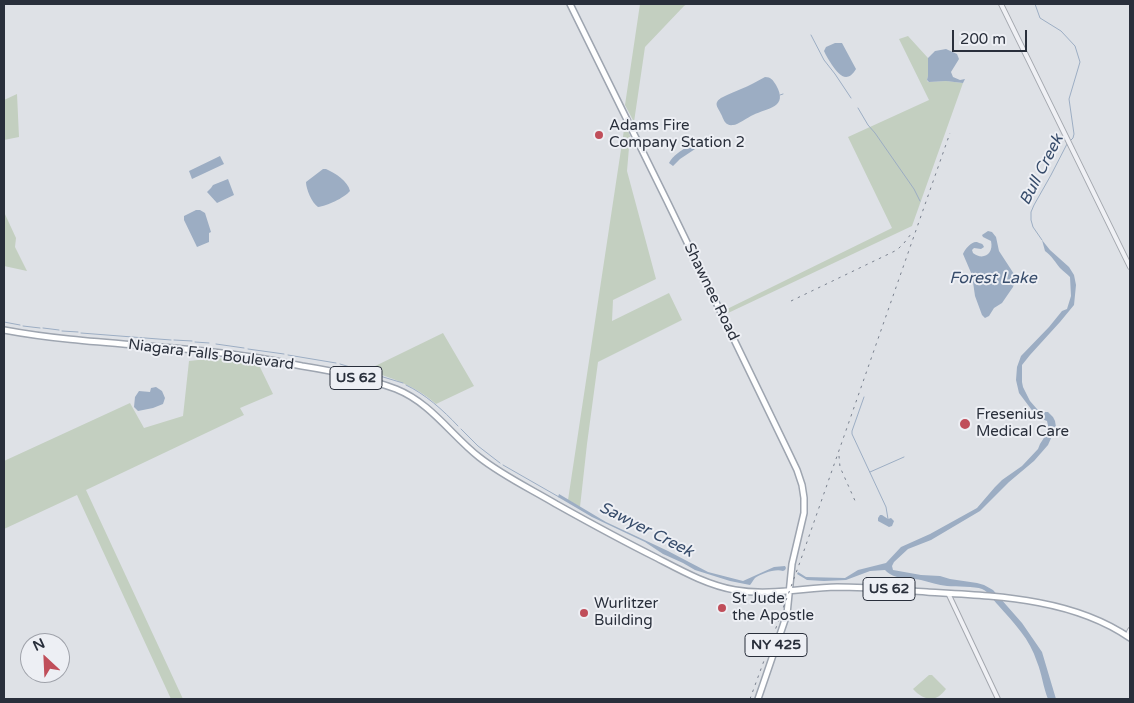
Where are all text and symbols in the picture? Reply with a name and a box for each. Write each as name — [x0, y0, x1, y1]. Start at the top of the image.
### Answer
scale bar — [954, 20, 1029, 52]
text: 200 m — [960, 30, 1006, 48]
place label: Adams Fire Company Station 2 — [609, 117, 745, 152]
marker: Adams Fire Company Station 2 — [593, 129, 605, 141]
water label: Bull Creek — [1016, 132, 1068, 208]
street label: Shawnee Road — [680, 240, 742, 344]
water label: Forest Lake — [949, 269, 1037, 289]
street label: Niagara Falls Boulevard — [127, 336, 295, 374]
road number: US 62 — [330, 366, 382, 389]
place label: Fresenius Medical Care — [976, 406, 1069, 441]
marker: Fresenius Medical Care — [958, 417, 972, 431]
water label: Sawyer Creek — [596, 498, 696, 562]
road number: US 62 — [863, 578, 915, 600]
place label: St Jude the Apostle — [732, 590, 814, 625]
place label: Wurlitzer Building — [594, 595, 658, 630]
marker: St Jude the Apostle — [716, 602, 728, 614]
marker: Wurlitzer Building — [578, 607, 590, 619]
north arrow — [20, 633, 70, 683]
road number: NY 425 — [745, 634, 807, 656]
text: N — [30, 635, 48, 655]

